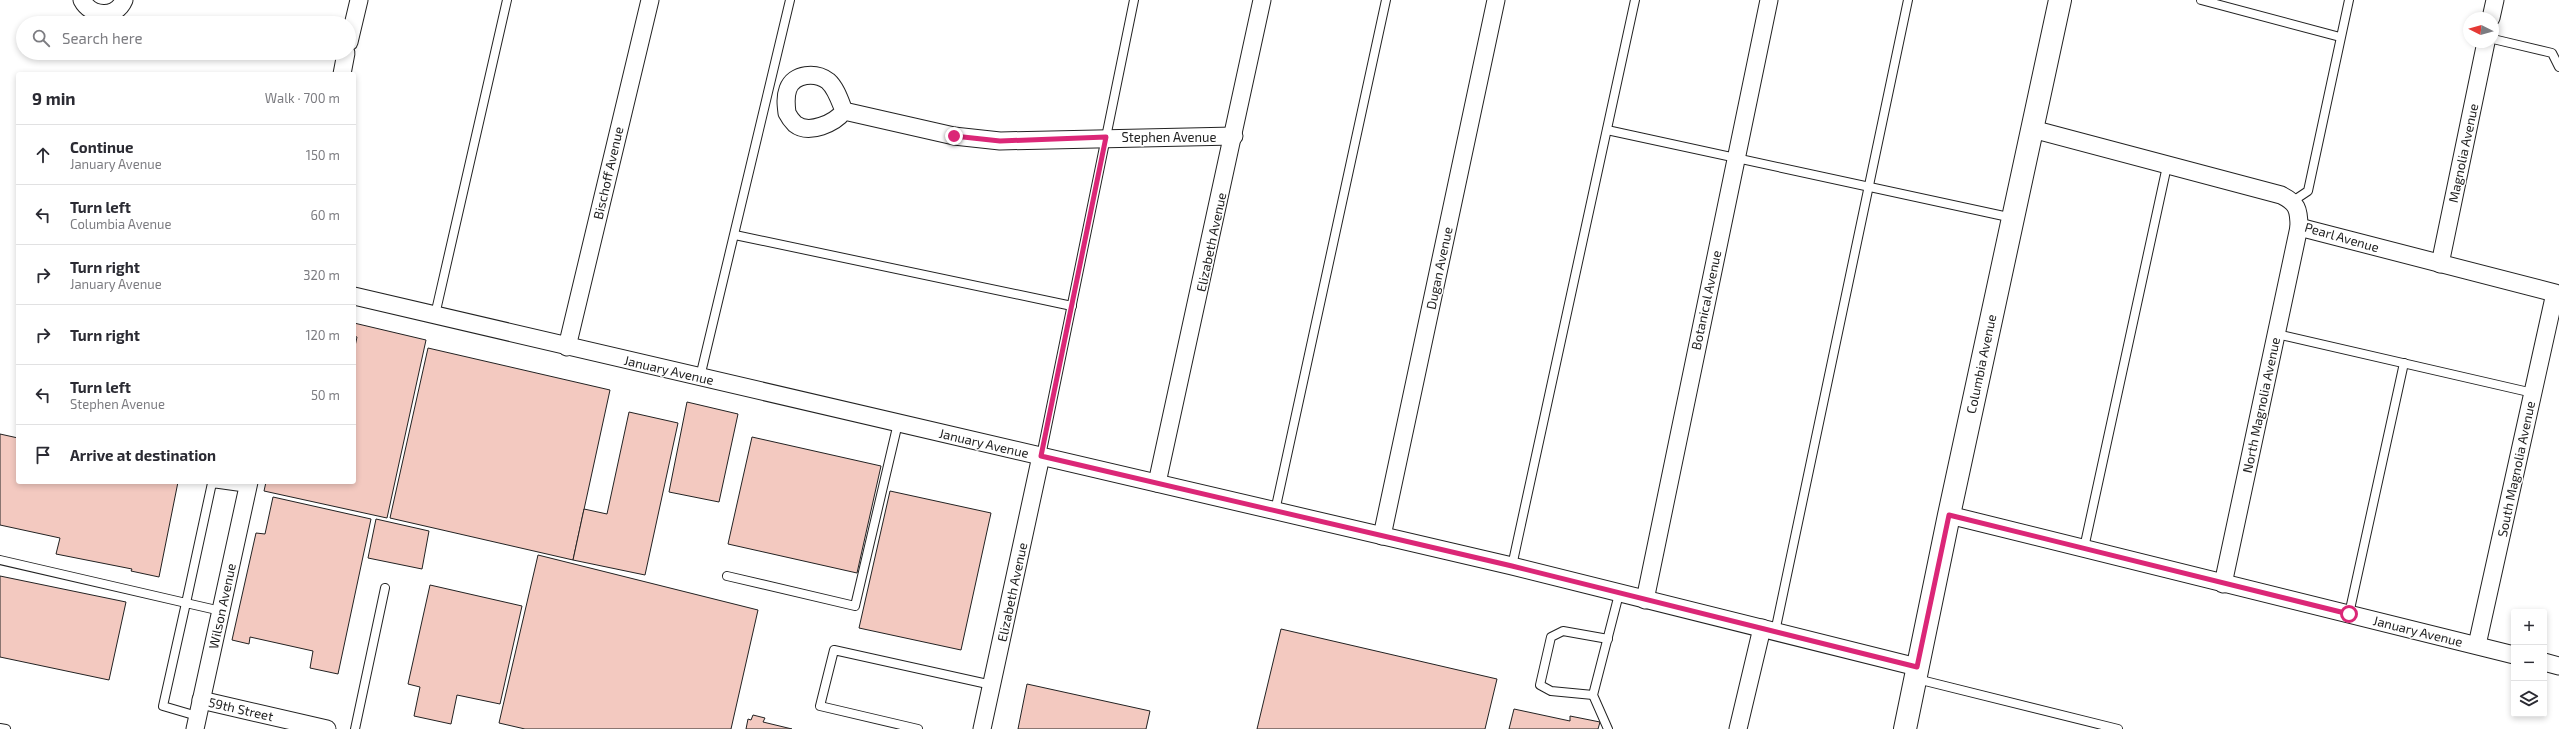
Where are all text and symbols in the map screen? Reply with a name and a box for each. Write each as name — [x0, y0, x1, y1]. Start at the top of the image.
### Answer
north arrow — [2463, 12, 2499, 48]
search box — [16, 16, 356, 60]
icon: search — [30, 27, 52, 49]
text: Search here — [62, 29, 143, 47]
text: 9 min — [32, 88, 76, 108]
text: Walk · 700 m — [265, 90, 340, 106]
street label: Magnolia Avenue — [2445, 102, 2481, 204]
street label: Bischoff Avenue — [590, 125, 626, 221]
route end — [945, 127, 963, 145]
street label: Stephen Avenue — [1122, 129, 1216, 145]
text: Continue — [70, 138, 133, 156]
icon: ahead — [32, 144, 54, 166]
text: 150 m — [306, 147, 340, 163]
text: January Avenue — [70, 156, 162, 172]
street label: Elizabeth Avenue — [1193, 191, 1229, 293]
text: Turn left — [70, 198, 131, 216]
icon: left — [32, 204, 54, 226]
text: 60 m — [310, 207, 340, 223]
text: Columbia Avenue — [70, 216, 171, 232]
street label: Pearl Avenue — [2303, 219, 2381, 255]
street label: Dugan Avenue — [1422, 225, 1456, 311]
street label: Botanical Avenue — [1688, 249, 1724, 351]
text: Turn right — [70, 258, 140, 276]
icon: right — [32, 264, 54, 286]
text: 320 m — [303, 267, 340, 283]
text: January Avenue — [70, 276, 162, 292]
street label: Columbia Avenue — [1963, 313, 1999, 415]
icon: right — [32, 324, 54, 346]
text: Turn right — [70, 326, 140, 344]
text: 120 m — [305, 327, 340, 343]
street label: North Magnolia Avenue — [2239, 336, 2283, 474]
street label: January Avenue — [623, 352, 715, 388]
text: Turn left — [70, 378, 131, 396]
icon: left — [32, 384, 54, 406]
text: 50 m — [311, 387, 340, 403]
text: Stephen Avenue — [70, 396, 165, 412]
street label: South Magnolia Avenue — [2494, 400, 2538, 538]
street label: January Avenue — [938, 425, 1030, 461]
icon: arrive — [32, 444, 54, 466]
text: Arrive at destination — [70, 446, 216, 464]
street label: Elizabeth Avenue — [994, 541, 1030, 643]
street label: Wilson Avenue — [205, 562, 239, 650]
route start — [2340, 605, 2358, 623]
map controls — [2511, 609, 2547, 717]
button: + — [2511, 609, 2547, 645]
street label: January Avenue — [2372, 612, 2464, 650]
button: − — [2511, 645, 2547, 681]
button: layers — [2511, 681, 2547, 717]
street label: 59th Street — [207, 694, 275, 724]

